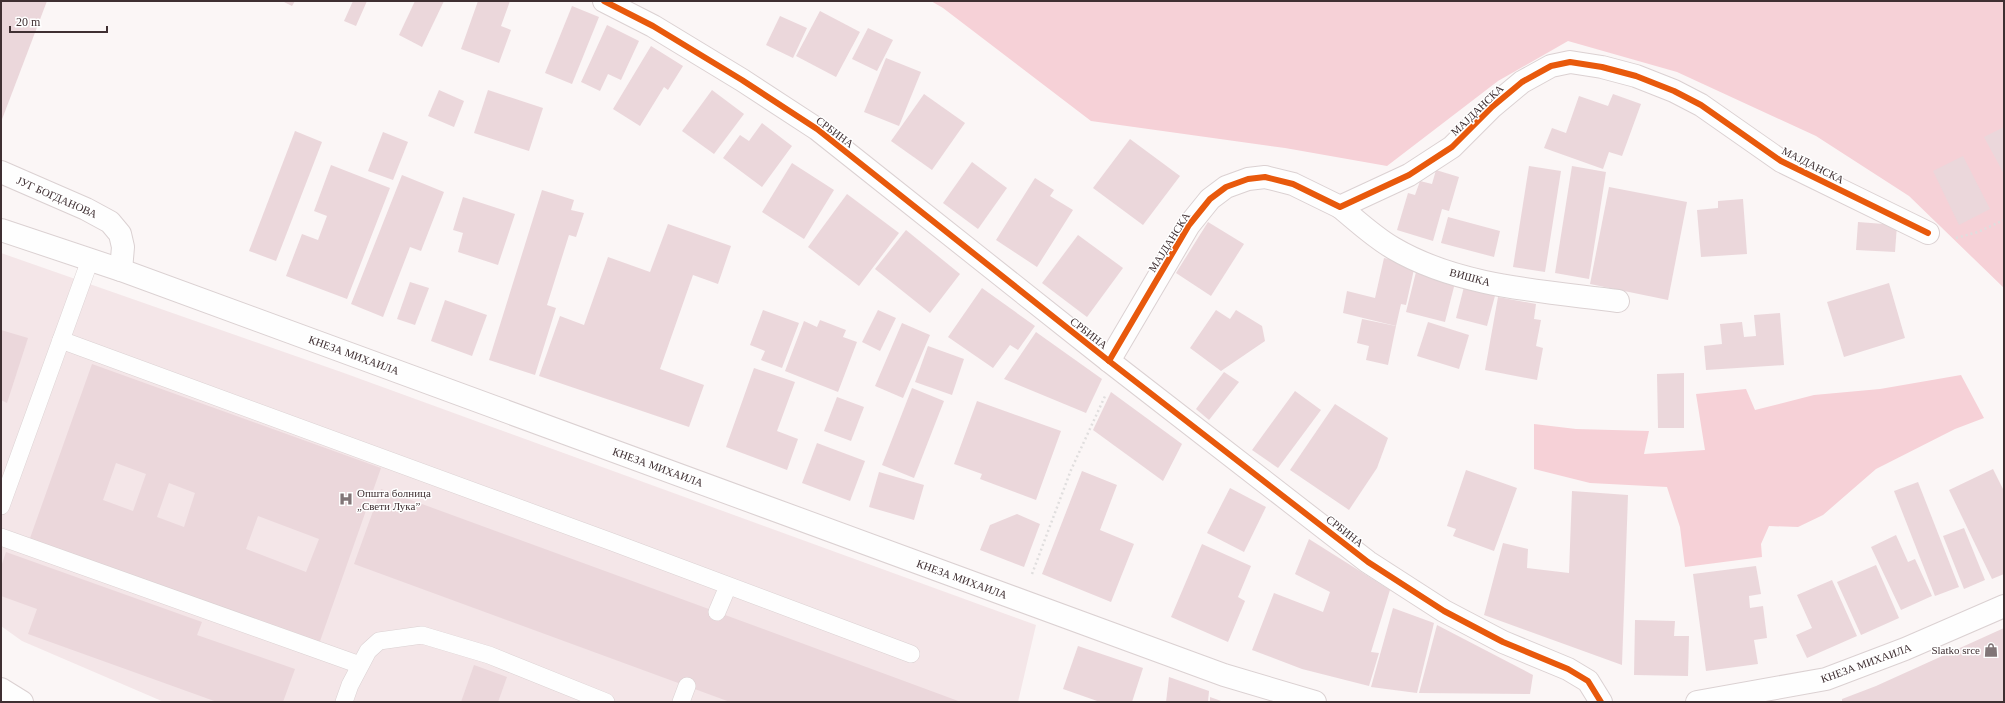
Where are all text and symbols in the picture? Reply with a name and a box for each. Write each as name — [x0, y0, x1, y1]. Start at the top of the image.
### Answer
scale bar — [10, 8, 107, 34]
text: 20 m — [16, 15, 41, 29]
street label: МАЈДАНСКА — [1448, 82, 1506, 138]
street label: СРБИНА — [814, 114, 856, 150]
street label: МАЈДАНСКА — [1780, 144, 1846, 186]
street label: ЈУГ БОГДАНОВА — [15, 174, 99, 220]
street label: МАЈДАНСКА — [1146, 210, 1192, 274]
street label: ВИШКА — [1448, 266, 1492, 288]
street label: СРБИНА — [1068, 315, 1110, 351]
street label: КНЕЗА МИХАИЛА — [307, 333, 401, 377]
street label: КНЕЗА МИХАИЛА — [611, 445, 705, 489]
place label: Општа болница „Свети Лука” — [357, 487, 431, 512]
hospital icon: Општа болница „Свети Лука” — [338, 491, 354, 507]
street label: СРБИНА — [1324, 513, 1366, 549]
street label: КНЕЗА МИХАИЛА — [915, 557, 1009, 601]
street label: КНЕЗА МИХАИЛА — [1819, 641, 1913, 685]
shop icon: Slatko srce — [1983, 642, 1999, 658]
place label: Slatko srce — [1931, 644, 1980, 656]

